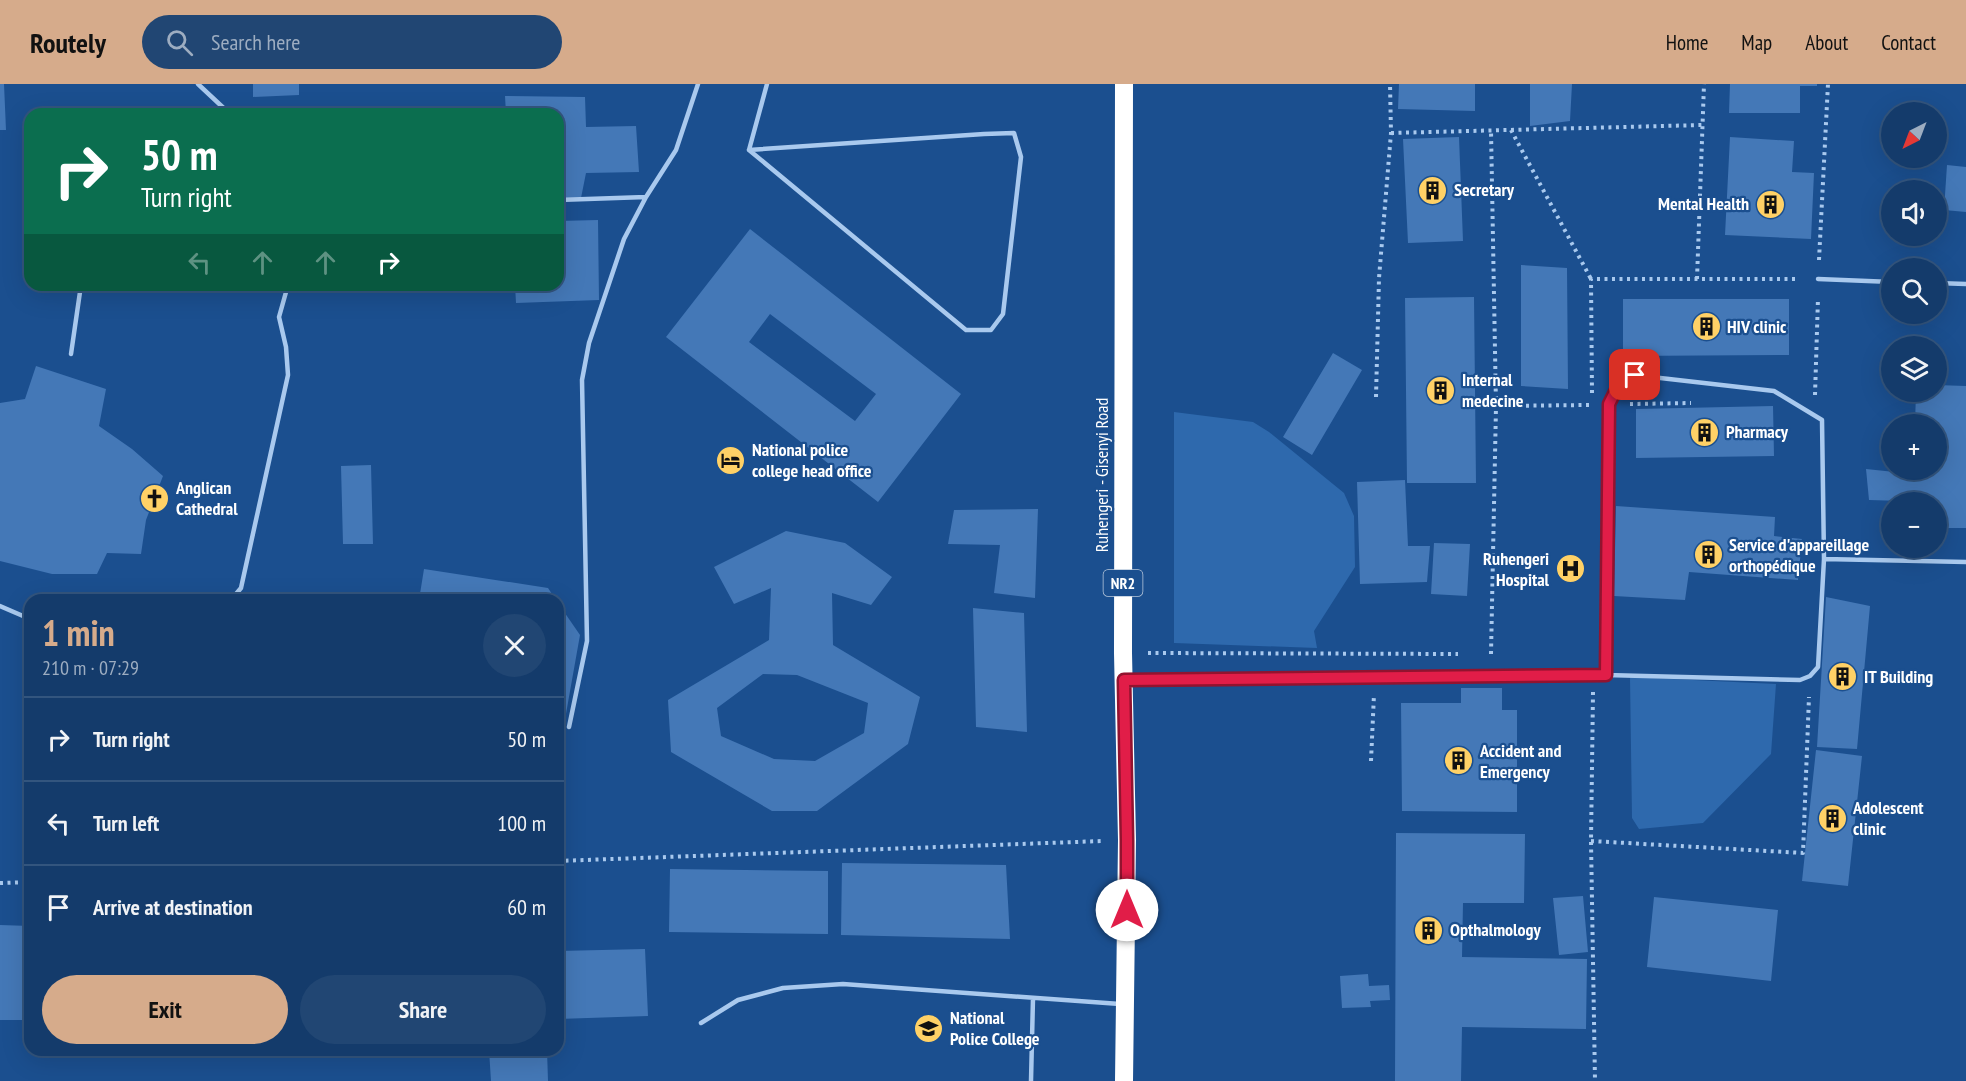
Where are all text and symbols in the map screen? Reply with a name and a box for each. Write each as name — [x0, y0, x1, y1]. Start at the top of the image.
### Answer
search box — [142, 15, 562, 69]
text: Routely — [30, 24, 106, 61]
icon: search — [163, 26, 196, 59]
text: Search here — [211, 28, 300, 56]
text: Home — [1666, 29, 1708, 56]
text: Map — [1741, 29, 1772, 56]
text: About — [1805, 29, 1848, 56]
text: Contact — [1881, 29, 1936, 56]
north arrow — [1881, 102, 1947, 168]
map controls — [1881, 102, 1947, 558]
text: 50 m — [141, 127, 218, 182]
icon: right — [42, 132, 120, 210]
building icon: Secretary — [1417, 174, 1449, 206]
place label: Secretary — [1454, 178, 1515, 201]
text: Turn right — [141, 180, 232, 214]
button: sound — [1881, 180, 1947, 246]
building icon: Mental Health — [1754, 188, 1786, 220]
place label: Mental Health — [1658, 192, 1749, 215]
icon: left — [183, 246, 216, 279]
icon: ahead — [246, 246, 279, 279]
icon: ahead — [309, 246, 342, 279]
icon: right — [372, 246, 405, 279]
button: search — [1881, 258, 1947, 324]
building icon: HIV clinic — [1690, 311, 1722, 343]
place label: HIV clinic — [1727, 315, 1787, 338]
button: layers — [1881, 336, 1947, 402]
pin — [1609, 349, 1660, 400]
icon: arrive — [1618, 358, 1651, 391]
place label: Internal medecine — [1462, 368, 1524, 412]
building icon: Internal medecine — [1425, 374, 1457, 406]
street label: Ruhengeri - Gisenyi Road — [1090, 398, 1113, 552]
button: + — [1881, 414, 1947, 480]
building icon: Pharmacy — [1689, 416, 1721, 448]
place label: Pharmacy — [1726, 420, 1789, 443]
place label: National police college head office — [752, 438, 872, 482]
hotel icon: National police college head office — [715, 444, 747, 476]
place label: Anglican Cathedral — [175, 476, 238, 520]
church icon: Anglican Cathedral — [139, 482, 171, 514]
button: − — [1881, 492, 1947, 558]
place label: Service d'appareillage orthopédique — [1729, 533, 1870, 577]
building icon: Service d'appareillage orthopédique — [1692, 539, 1724, 571]
place label: Ruhengeri Hospital — [1483, 547, 1550, 591]
hospital icon: Ruhengeri Hospital — [1554, 553, 1586, 585]
road number: NR2 — [1104, 570, 1142, 596]
text: 1 min — [42, 609, 115, 656]
button: close — [483, 614, 546, 677]
text: 210 m · 07:29 — [42, 655, 139, 681]
building icon: IT Building — [1827, 661, 1859, 693]
place label: IT Building — [1864, 665, 1933, 688]
icon: right — [42, 723, 75, 756]
text: Turn right — [93, 725, 170, 753]
text: 50 m — [507, 725, 546, 753]
place label: Accident and Emergency — [1479, 739, 1561, 783]
building icon: Accident and Emergency — [1443, 745, 1475, 777]
place label: Adolescent clinic — [1852, 796, 1924, 840]
building icon: Adolescent clinic — [1816, 802, 1848, 834]
icon: left — [42, 807, 75, 840]
text: Turn left — [93, 809, 159, 837]
text: 100 m — [497, 809, 546, 837]
position arrow — [1095, 878, 1159, 942]
icon: arrive — [42, 891, 75, 924]
text: Arrive at destination — [93, 893, 253, 921]
text: 60 m — [507, 893, 546, 921]
building icon: Opthalmology — [1413, 914, 1445, 946]
place label: Opthalmology — [1450, 918, 1541, 941]
button: Exit — [42, 975, 288, 1044]
button: Share — [300, 975, 546, 1044]
place label: National Police College — [950, 1006, 1040, 1050]
school or university icon: National Police College — [913, 1012, 945, 1044]

